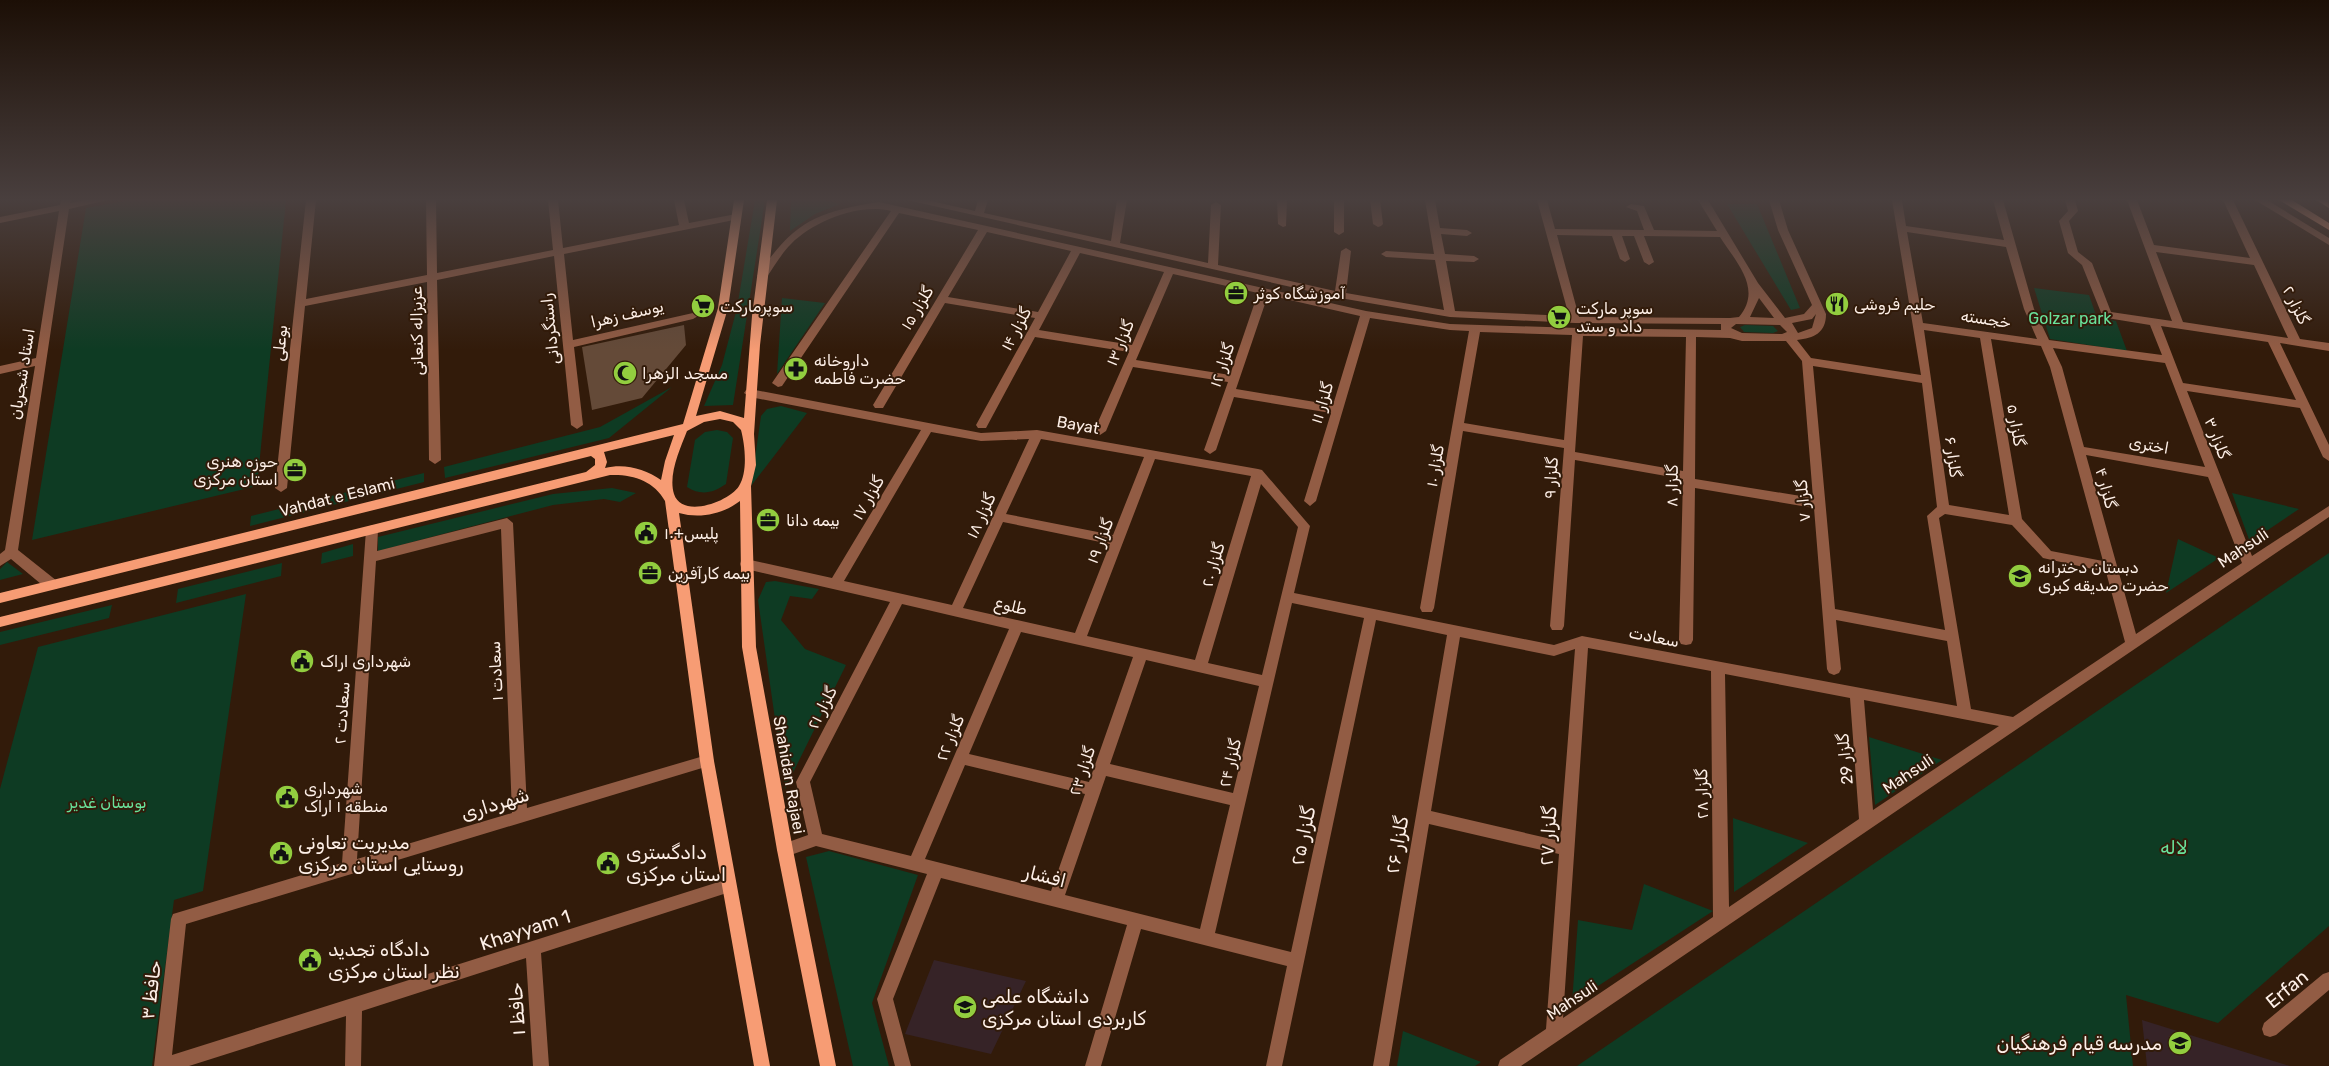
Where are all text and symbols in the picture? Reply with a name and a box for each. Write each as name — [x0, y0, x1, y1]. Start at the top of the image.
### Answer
office icon: آموزشگاه کوثر — [1223, 280, 1249, 306]
street label: گلزار ۱۵ — [897, 282, 939, 334]
street label: گلزار ۲ — [2278, 283, 2314, 328]
place label: آموزشگاه کوثر — [1253, 284, 1345, 304]
street label: عزیزاله کنعانی — [407, 286, 428, 376]
restaurant icon: حلیم فروشی — [1824, 291, 1850, 317]
street label: راستگردانی — [537, 292, 564, 366]
supermarket icon: سوپرمارکت — [690, 293, 716, 319]
place label: حلیم فروشی — [1854, 295, 1936, 315]
street label: یوسف زهرا — [589, 296, 665, 333]
place label: سوپرمارکت — [720, 297, 793, 317]
place label: سوپر مارکت داد و ستد — [1576, 299, 1653, 337]
street label: گلزار ۱۴ — [997, 303, 1037, 354]
supermarket icon: سوپر مارکت داد و ستد — [1546, 304, 1572, 330]
street label: خجسته — [1960, 306, 2012, 332]
park label: Golzar park — [2028, 309, 2112, 328]
street label: گلزار ۱۳ — [1102, 317, 1139, 369]
street label: بوعلی — [269, 324, 292, 362]
street label: استاد شجریان — [5, 327, 40, 421]
street label: گلزار ۱۲ — [1206, 340, 1240, 390]
place label: داروخانه حضرت فاطمه — [814, 351, 906, 389]
pharmacy icon: داروخانه حضرت فاطمه — [783, 356, 809, 382]
mosque icon: مسجد الزهرا — [612, 360, 638, 386]
place label: مسجد الزهرا — [642, 364, 728, 384]
street label: گلزار ۱۱ — [1307, 379, 1338, 426]
street label: گلزار ۵ — [2002, 402, 2029, 449]
street label: Bayat — [1055, 412, 1101, 438]
street label: گلزار ۳ — [2200, 415, 2234, 462]
street label: اختری — [2127, 432, 2171, 459]
street label: گلزار ۶ — [1940, 436, 1965, 479]
street label: گلزار ۱۰ — [1422, 443, 1449, 489]
place label: حوزه هنری استان مرکزی — [194, 452, 278, 490]
street label: گلزار ۹ — [1540, 456, 1563, 500]
office icon: حوزه هنری استان مرکزی — [282, 457, 308, 483]
street label: گلزار ۸ — [1662, 464, 1683, 507]
street label: گلزار ۴ — [2090, 466, 2121, 511]
street label: گلزار ۱۷ — [848, 472, 889, 524]
street label: Vahdat e Eslami — [277, 473, 397, 521]
street label: گلزار ۷ — [1792, 478, 1815, 523]
street label: گلزار ۱۸ — [962, 490, 1001, 542]
office icon: بیمه دانا — [755, 507, 781, 533]
place label: بیمه دانا — [786, 511, 840, 530]
street label: گلزار ۱۹ — [1083, 515, 1118, 567]
public building icon: پلیس+۱۰ — [633, 520, 659, 546]
place label: پلیس+۱۰ — [664, 524, 719, 544]
street label: Mahsuli — [2214, 524, 2272, 572]
street label: گلزار ۲۰ — [1197, 540, 1230, 590]
place label: دبستان دخترانه حضرت صدیقه کبری — [2038, 558, 2169, 596]
office icon: بیمه کارآفرین — [637, 560, 663, 586]
school or university icon: دبستان دخترانه حضرت صدیقه کبری — [2007, 563, 2033, 589]
place label: بیمه کارآفرین — [668, 564, 750, 584]
street label: طلوع — [992, 593, 1029, 621]
street label: سعادت — [1627, 623, 1681, 651]
street label: سعادت ۱ — [485, 641, 507, 701]
public building icon: شهرداری اراک — [289, 648, 315, 674]
place label: شهرداری اراک — [320, 652, 411, 672]
street label: سعادت ۲ — [330, 681, 354, 745]
street label: گلزار ۲۱ — [803, 683, 842, 733]
street label: گلزار ۲۲ — [932, 711, 969, 764]
street label: Shahidan Rajaei — [769, 715, 809, 835]
street label: گلزار 29 — [1833, 732, 1858, 785]
street label: گلزار ۲۴ — [1215, 736, 1246, 789]
street label: گلزار ۲۳ — [1065, 743, 1100, 798]
street label: Mahsuli — [1879, 750, 1937, 798]
street label: گلزار ۲۸ — [1692, 768, 1713, 819]
place label: شهرداری منطقه ۱ اراک — [304, 779, 388, 817]
street label: شهرداری — [458, 783, 532, 825]
public building icon: شهرداری منطقه ۱ اراک — [274, 784, 300, 810]
park label: بوستان غدیر — [66, 793, 147, 813]
street label: گلزار ۲۵ — [1286, 804, 1321, 868]
street label: گلزار ۲۷ — [1534, 805, 1562, 867]
street label: گلزار ۲۶ — [1381, 814, 1413, 876]
place label: مدیریت تعاونی روستایی استان مرکزی — [298, 831, 464, 876]
park label: لاله — [2160, 836, 2188, 859]
public building icon: مدیریت تعاونی روستایی استان مرکزی — [268, 840, 294, 866]
place label: دادگستری استان مرکزی — [626, 841, 726, 886]
public building icon: دادگستری استان مرکزی — [595, 850, 621, 876]
street label: افشار — [1021, 859, 1068, 892]
street label: Khayyam 1 — [477, 905, 573, 955]
place label: دادگاه تجدید نظر استان مرکزی — [328, 938, 460, 983]
public building icon: دادگاه تجدید نظر استان مرکزی — [297, 947, 323, 973]
street label: حافظ ۳ — [136, 959, 166, 1021]
street label: Erfan — [2261, 965, 2313, 1013]
street label: Mahsuli — [1543, 976, 1601, 1024]
street label: حافظ ۱ — [504, 982, 530, 1036]
place label: دانشگاه علمی کاربردی استان مرکزی — [982, 985, 1146, 1030]
school or university icon: دانشگاه علمی کاربردی استان مرکزی — [952, 994, 978, 1020]
school or university icon: مدرسه قیام فرهنگیان — [2167, 1030, 2193, 1056]
place label: مدرسه قیام فرهنگیان — [1997, 1032, 2162, 1056]

